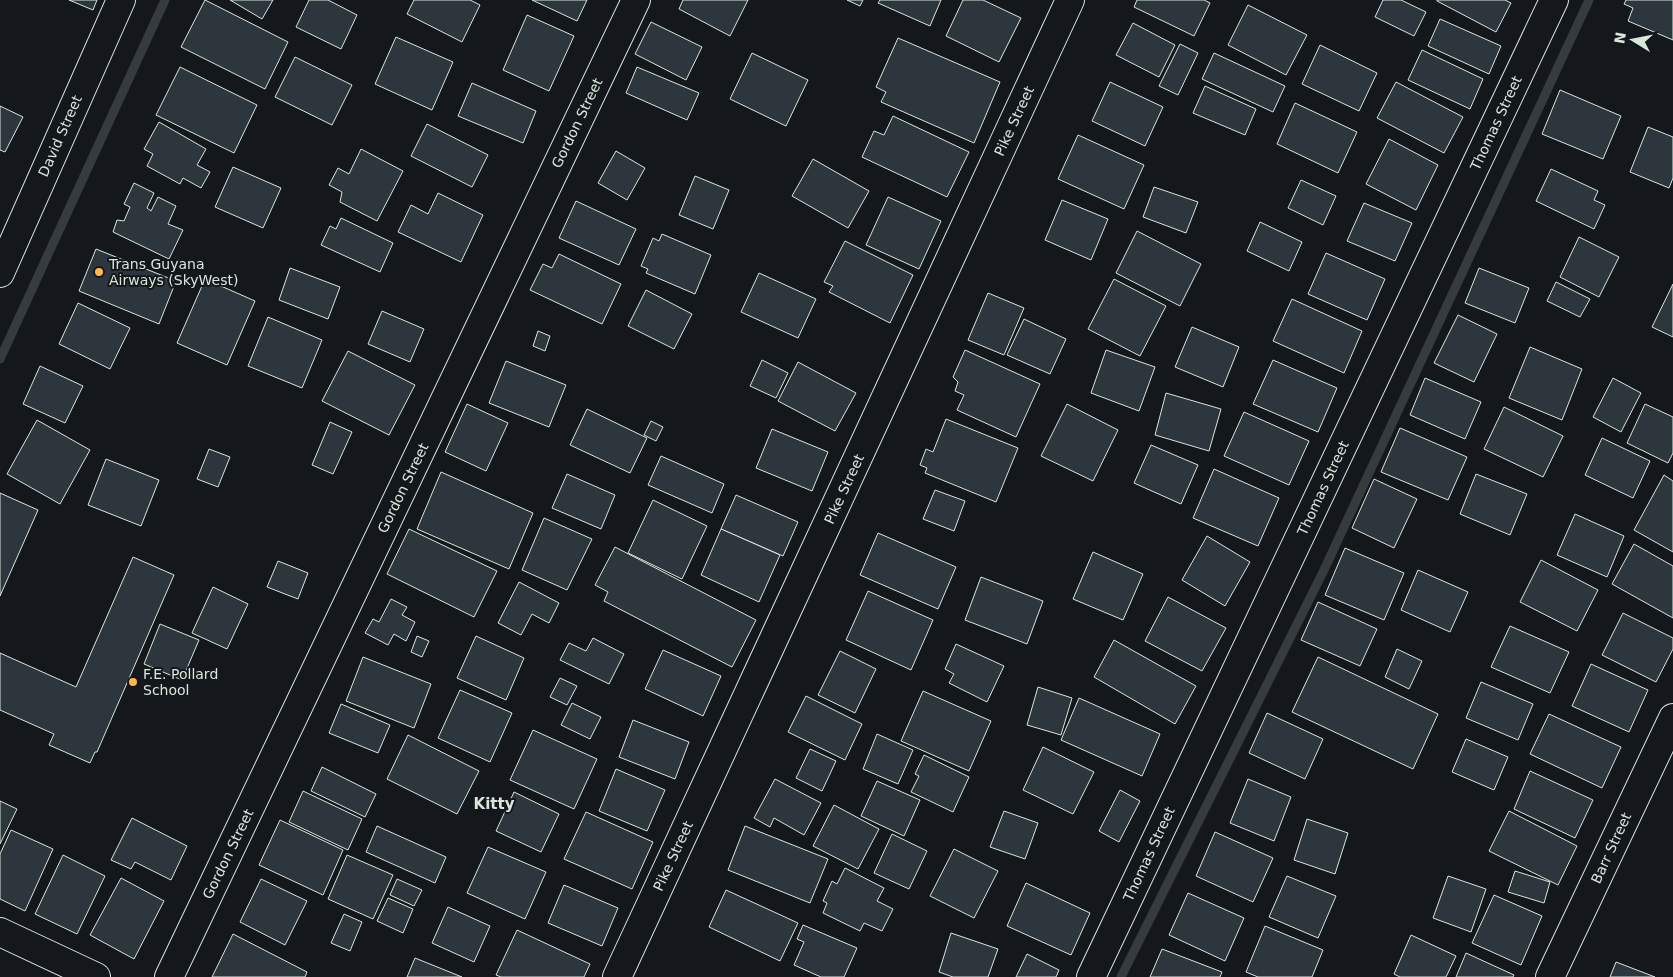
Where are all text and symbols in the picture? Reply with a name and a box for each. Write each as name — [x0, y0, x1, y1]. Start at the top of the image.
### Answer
north arrow — [1608, 15, 1658, 65]
text: N — [1611, 31, 1629, 45]
street label: Thomas Street — [1467, 73, 1525, 174]
street label: Gordon Street — [548, 75, 606, 171]
street label: Pike Street — [991, 83, 1037, 158]
street label: David Street — [35, 92, 85, 179]
place label: Trans Guyana Airways (SkyWest) — [108, 256, 238, 288]
marker: Trans Guyana Airways (SkyWest) — [93, 266, 105, 278]
street label: Thomas Street — [1294, 438, 1352, 539]
street label: Gordon Street — [374, 440, 432, 536]
street label: Pike Street — [821, 451, 867, 526]
place label: F.E. Pollard School — [143, 666, 218, 698]
marker: F.E. Pollard School — [127, 676, 139, 688]
district label: Kitty — [474, 795, 515, 813]
street label: Thomas Street — [1120, 804, 1178, 905]
street label: Gordon Street — [199, 806, 257, 902]
street label: Barr Street — [1588, 810, 1635, 886]
street label: Pike Street — [650, 818, 696, 893]

